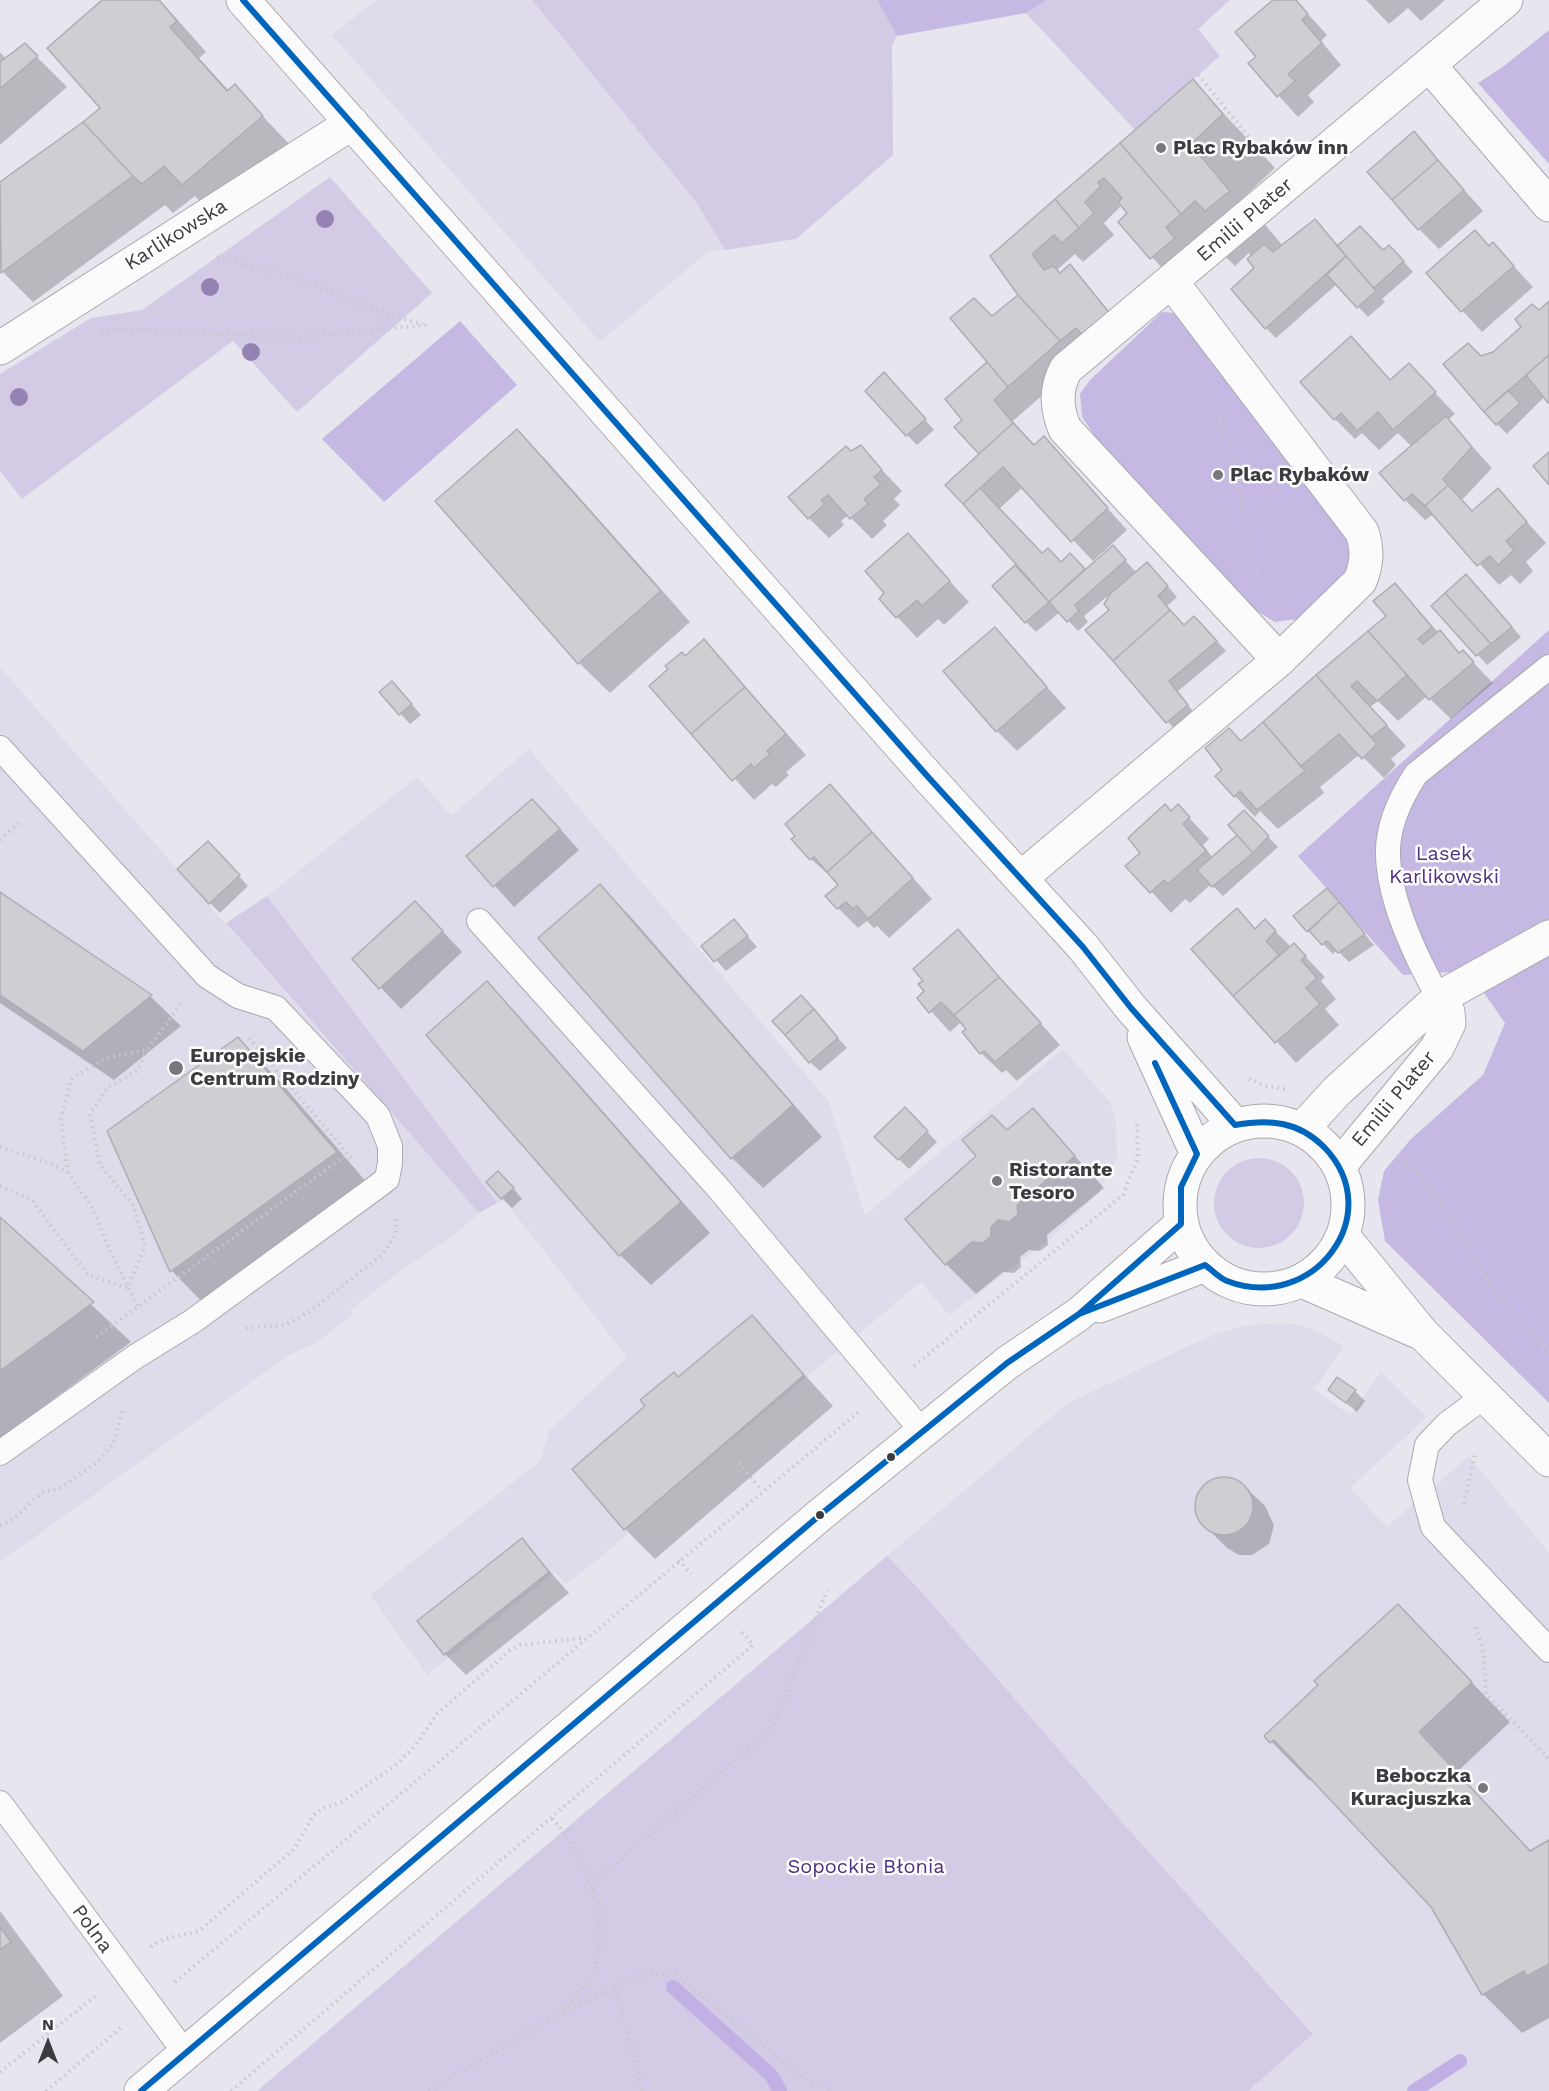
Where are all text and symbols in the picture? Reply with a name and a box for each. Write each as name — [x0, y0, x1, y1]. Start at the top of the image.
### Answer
place label: Plac Rybaków inn — [1173, 136, 1348, 160]
marker: Plac Rybaków inn — [1154, 141, 1168, 155]
street label: Emilii Plater — [1192, 173, 1298, 267]
street label: Karlikowska — [120, 194, 232, 276]
place label: Plac Rybaków — [1230, 463, 1369, 487]
marker: Plac Rybaków — [1211, 468, 1225, 482]
park label: Lasek Karlikowski — [1389, 842, 1499, 889]
place label: Europejskie Centrum Rodziny — [190, 1044, 359, 1091]
street label: Emilii Plater — [1347, 1046, 1441, 1152]
marker: Europejskie Centrum Rodziny — [167, 1059, 185, 1077]
place label: Ristorante Tesoro — [1009, 1158, 1113, 1205]
marker: Ristorante Tesoro — [990, 1174, 1004, 1188]
unlabelled marker — [885, 1451, 897, 1463]
unlabelled marker — [814, 1509, 826, 1521]
place label: Beboczka Kuracjuszka — [1351, 1764, 1471, 1811]
marker: Beboczka Kuracjuszka — [1476, 1781, 1490, 1795]
park label: Sopockie Błonia — [787, 1855, 945, 1879]
street label: Polna — [66, 1900, 118, 1958]
north arrow — [18, 2013, 78, 2073]
text: N — [42, 2015, 54, 2034]

